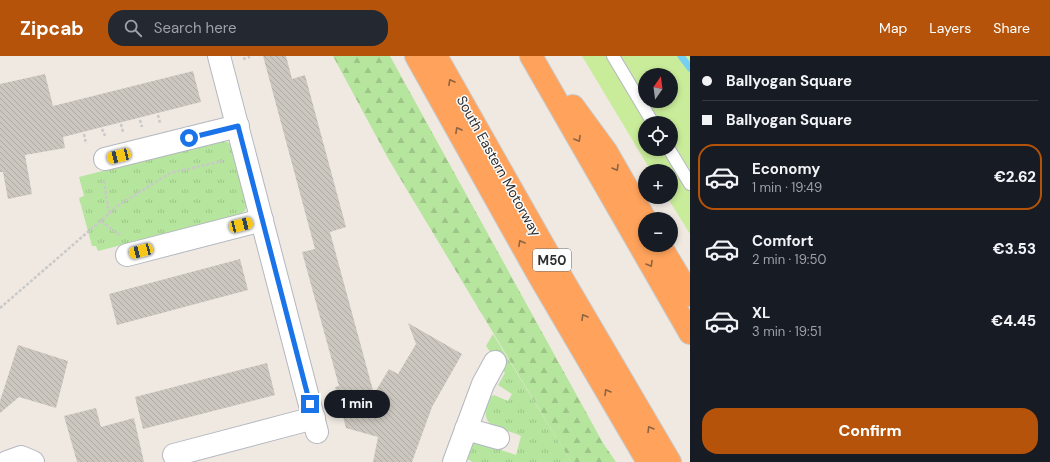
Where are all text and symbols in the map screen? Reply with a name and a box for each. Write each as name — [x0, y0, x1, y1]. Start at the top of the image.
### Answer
search box — [108, 10, 388, 46]
text: Zipcab — [20, 16, 84, 41]
icon: search — [122, 17, 144, 39]
text: Search here — [154, 18, 237, 38]
text: Map — [879, 19, 907, 37]
text: Layers — [929, 19, 971, 37]
text: Share — [993, 19, 1030, 37]
north arrow — [638, 68, 678, 108]
map controls — [638, 68, 678, 252]
text: Ballyogan Square — [726, 71, 852, 91]
one-way arrow — [448, 79, 456, 86]
street label: South Eastern Motorway — [453, 92, 545, 240]
text: Ballyogan Square — [726, 110, 852, 130]
button: locate — [638, 116, 678, 156]
one-way arrow — [455, 127, 462, 134]
route start — [180, 129, 198, 147]
one-way arrow — [573, 135, 580, 142]
car — [106, 147, 132, 165]
icon: car — [704, 159, 740, 195]
text: Economy — [752, 159, 820, 179]
one-way arrow — [611, 164, 618, 171]
button: + — [638, 164, 678, 204]
text: €2.62 — [994, 167, 1036, 187]
text: 1 min · 19:49 — [752, 179, 822, 196]
button: − — [638, 212, 678, 252]
car — [228, 216, 254, 234]
icon: car — [704, 231, 740, 267]
text: Comfort — [752, 231, 813, 251]
text: €3.53 — [993, 239, 1036, 259]
one-way arrow — [519, 240, 526, 247]
car — [128, 242, 154, 260]
road number: M50 — [533, 249, 571, 271]
text: 2 min · 19:50 — [752, 251, 826, 268]
one-way arrow — [645, 260, 652, 267]
icon: car — [704, 303, 740, 339]
text: XL — [752, 303, 770, 323]
text: €4.45 — [991, 311, 1036, 331]
one-way arrow — [582, 314, 589, 321]
text: 3 min · 19:51 — [752, 323, 822, 340]
one-way arrow — [604, 389, 611, 396]
callout: 1 min — [324, 390, 390, 418]
route end — [301, 395, 319, 413]
text: 1 min — [341, 395, 373, 412]
button: Confirm — [702, 408, 1038, 454]
one-way arrow — [648, 426, 655, 433]

